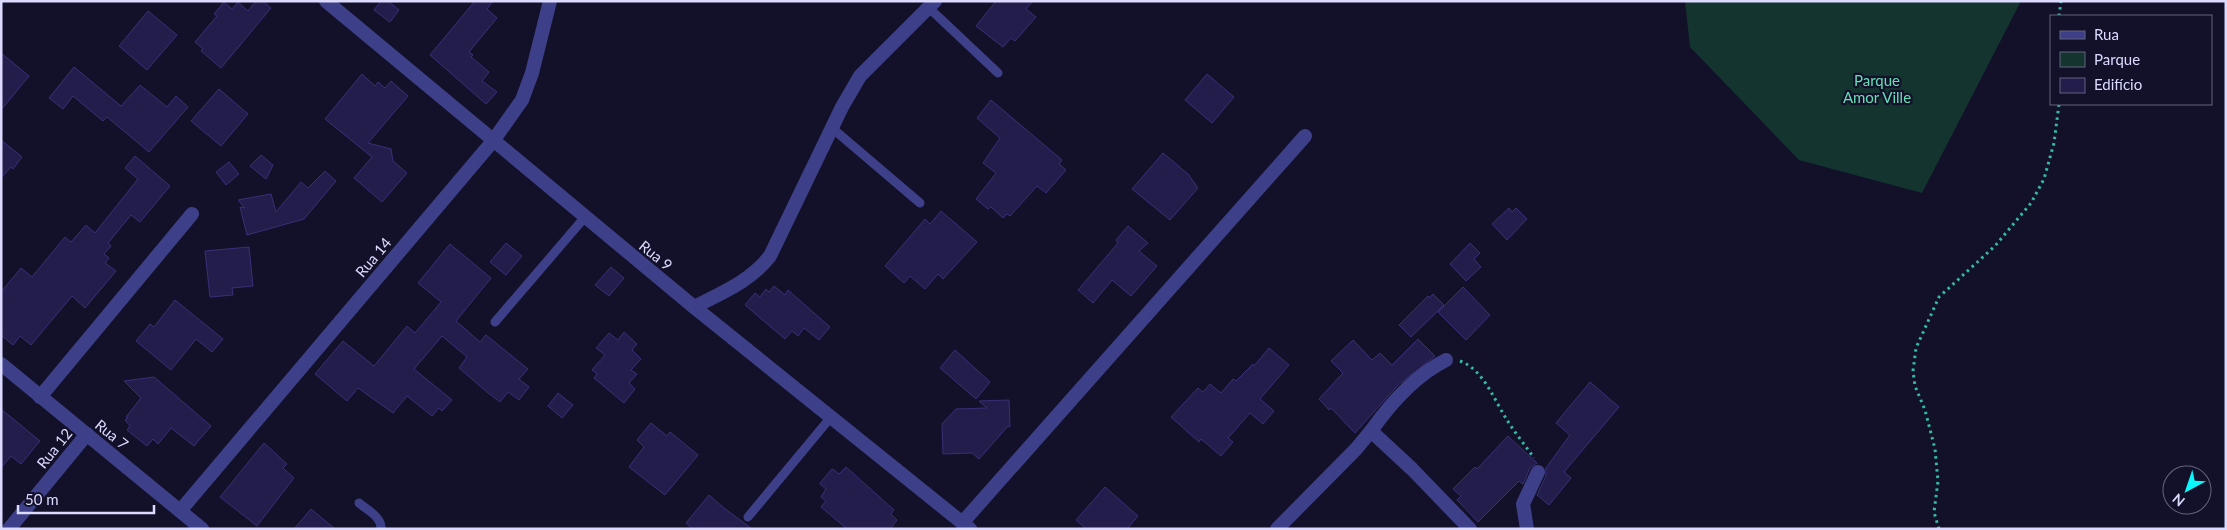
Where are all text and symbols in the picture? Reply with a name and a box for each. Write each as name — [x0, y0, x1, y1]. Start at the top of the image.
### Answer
legend — [2050, 15, 2212, 105]
text: Rua — [2094, 25, 2119, 43]
text: Parque — [2094, 50, 2140, 68]
park label: Parque Amor Ville — [1843, 71, 1911, 106]
text: Edifício — [2094, 75, 2142, 93]
street label: Rua 14 — [351, 233, 395, 280]
street label: Rua 9 — [636, 236, 676, 274]
street label: Rua 7 — [92, 415, 132, 453]
street label: Rua 12 — [32, 424, 76, 472]
north arrow — [2162, 465, 2212, 515]
scale bar — [18, 482, 154, 514]
text: 50 m — [25, 490, 59, 508]
text: N — [2169, 490, 2188, 510]

